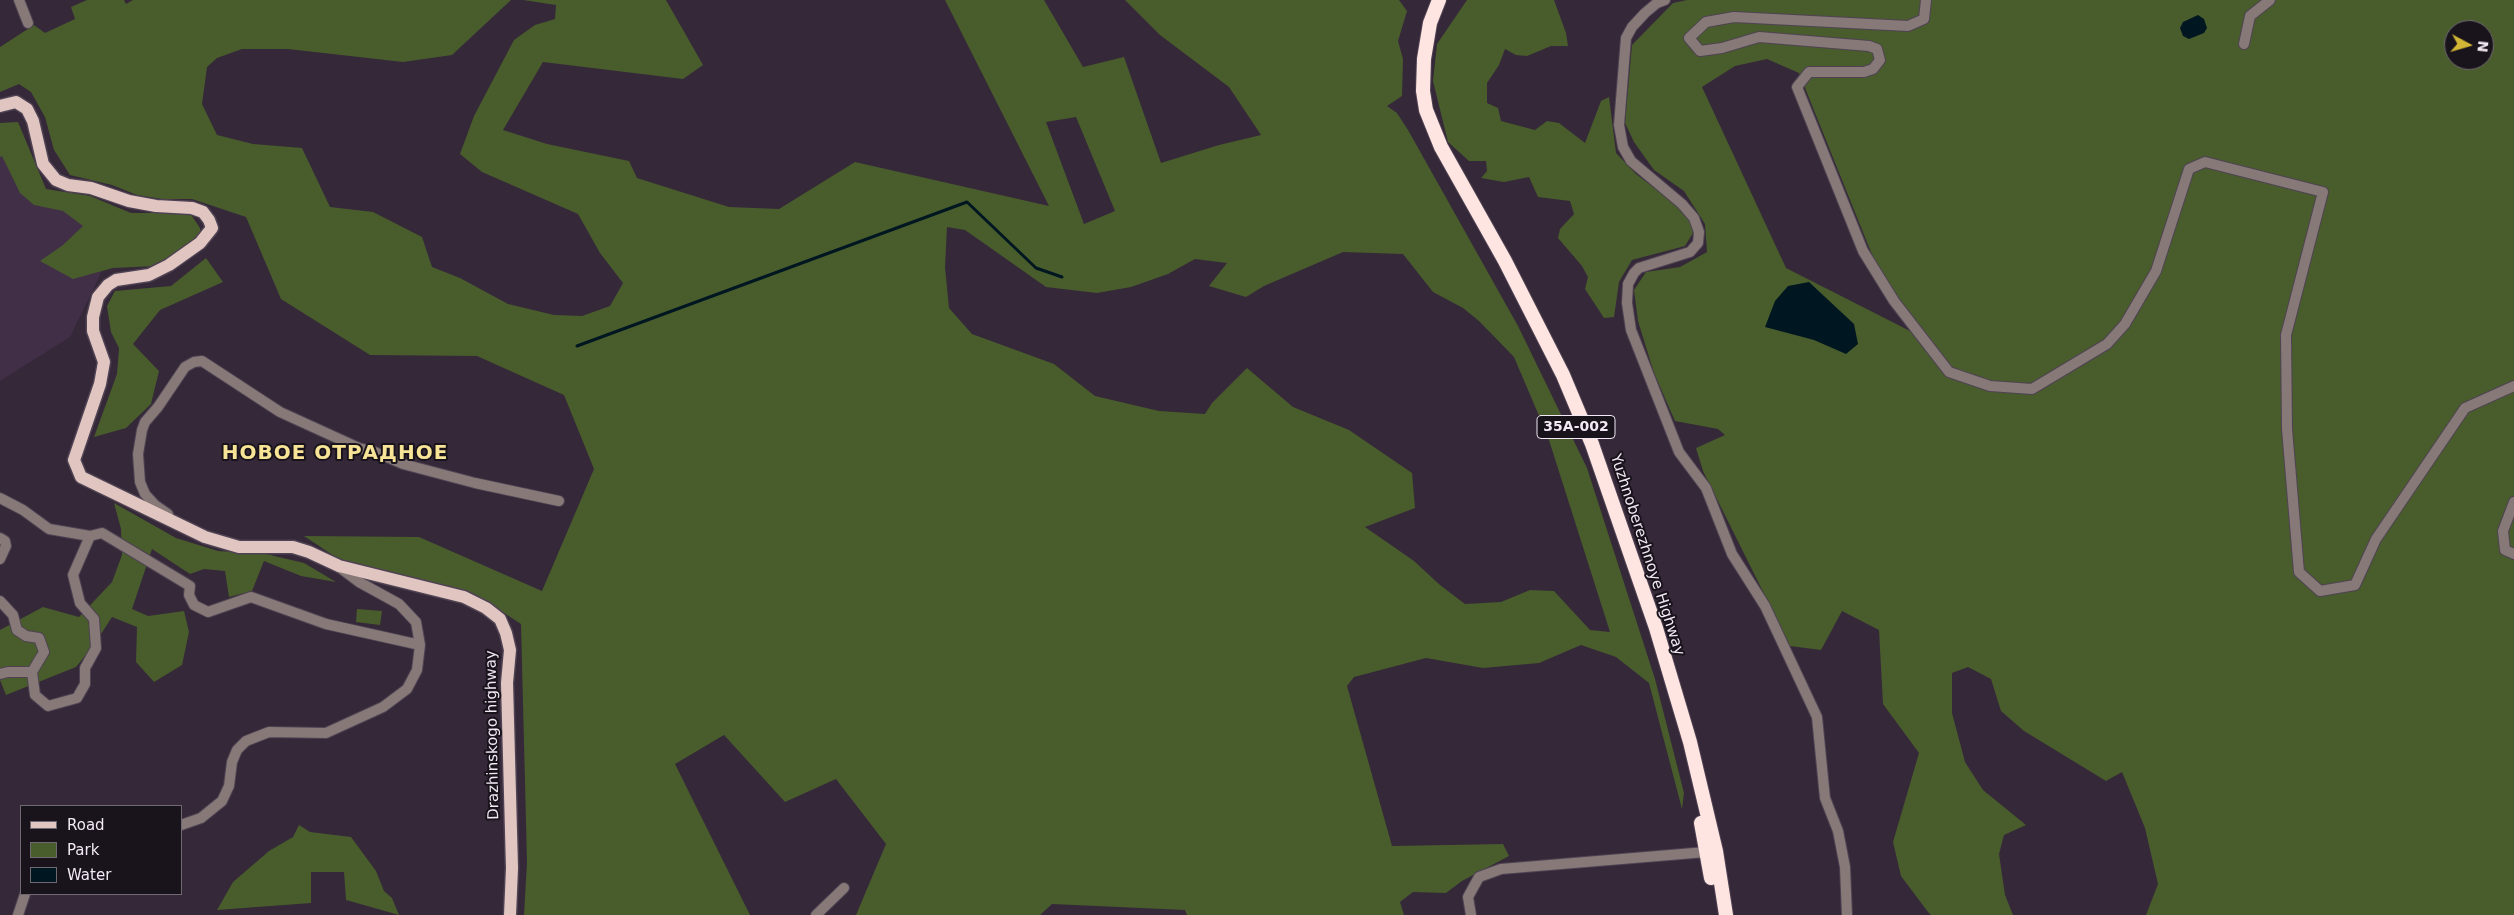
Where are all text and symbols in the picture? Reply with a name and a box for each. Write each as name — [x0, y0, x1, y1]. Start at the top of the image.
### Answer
north arrow — [2444, 20, 2494, 70]
text: N — [2474, 40, 2491, 53]
road number: 35А-002 — [1537, 416, 1615, 438]
district label: НОВОЕ ОТРАДНОЕ — [220, 442, 450, 466]
street label: Yuzhnoberezhnoye Highway — [1606, 452, 1688, 658]
street label: Drazhinskogo highway — [483, 650, 503, 820]
legend — [20, 805, 182, 895]
text: Road — [67, 816, 105, 834]
text: Park — [67, 841, 99, 859]
text: Water — [67, 866, 111, 884]

